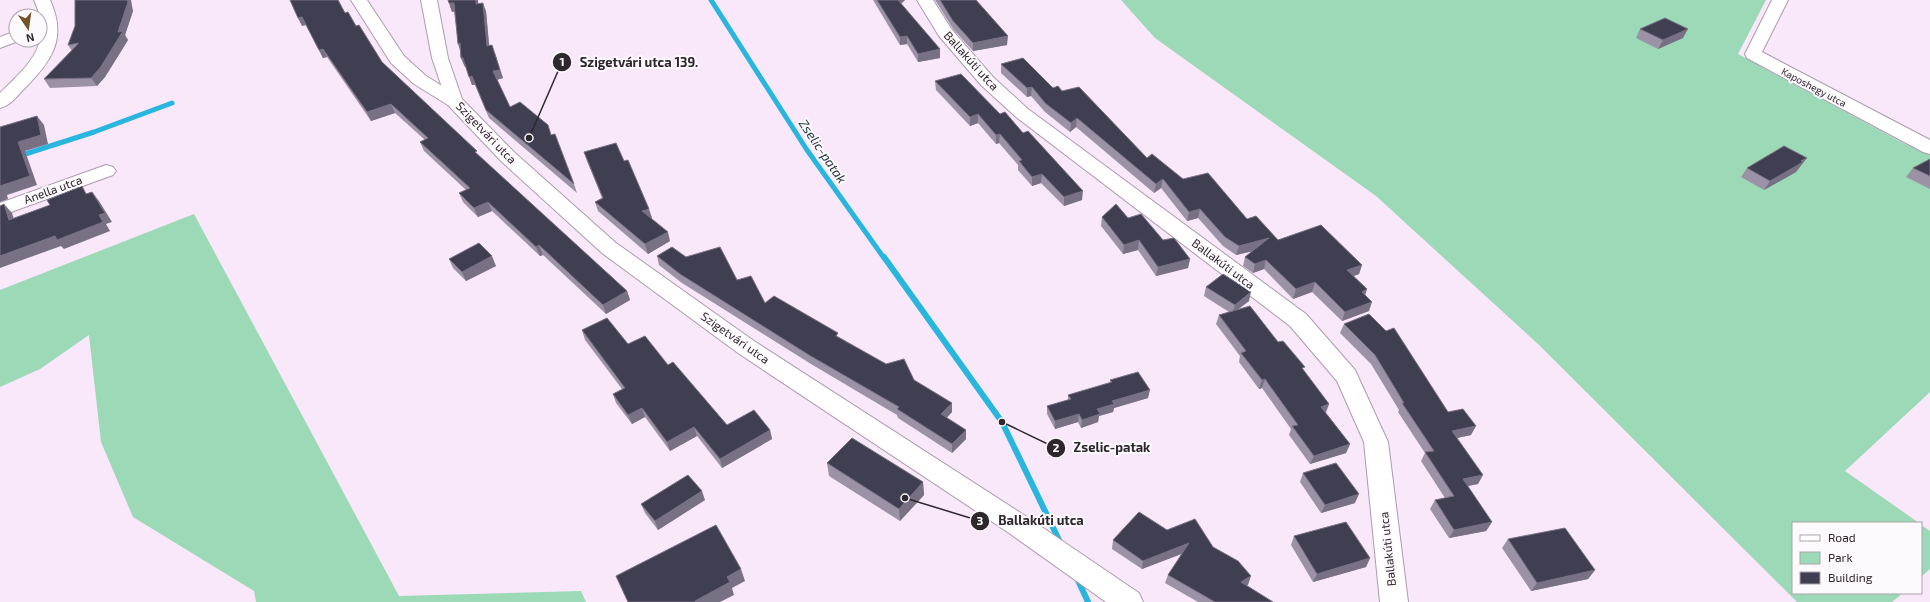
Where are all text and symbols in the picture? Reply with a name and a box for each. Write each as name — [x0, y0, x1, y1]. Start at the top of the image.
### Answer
north arrow — [8, 8, 48, 48]
street label: Ballakúti utca — [942, 28, 1002, 93]
text: N — [25, 31, 36, 45]
callout: Szigetvári utca 139. — [552, 50, 706, 75]
text: 1 — [559, 54, 565, 68]
text: Szigetvári utca 139. — [580, 54, 698, 70]
street label: Kaposhegy utca — [1779, 65, 1849, 109]
street label: Szigetvári utca — [454, 98, 520, 166]
water label: Zselic-patak — [796, 116, 850, 186]
street label: Anella utca — [22, 172, 84, 206]
street label: Ballakúti utca — [1190, 235, 1258, 291]
street label: Szigetvári utca — [698, 308, 773, 366]
callout: Zselic-patak — [1046, 435, 1158, 460]
text: Zselic-patak — [1074, 439, 1151, 455]
text: 2 — [1053, 440, 1060, 454]
callout: Ballakúti utca — [970, 508, 1091, 533]
street label: Ballakúti utca — [1376, 511, 1398, 587]
text: Ballakúti utca — [998, 512, 1084, 528]
text: 3 — [977, 513, 984, 527]
legend — [1792, 522, 1922, 594]
text: Road — [1828, 530, 1856, 544]
text: Park — [1828, 550, 1853, 564]
text: Building — [1828, 570, 1873, 584]

